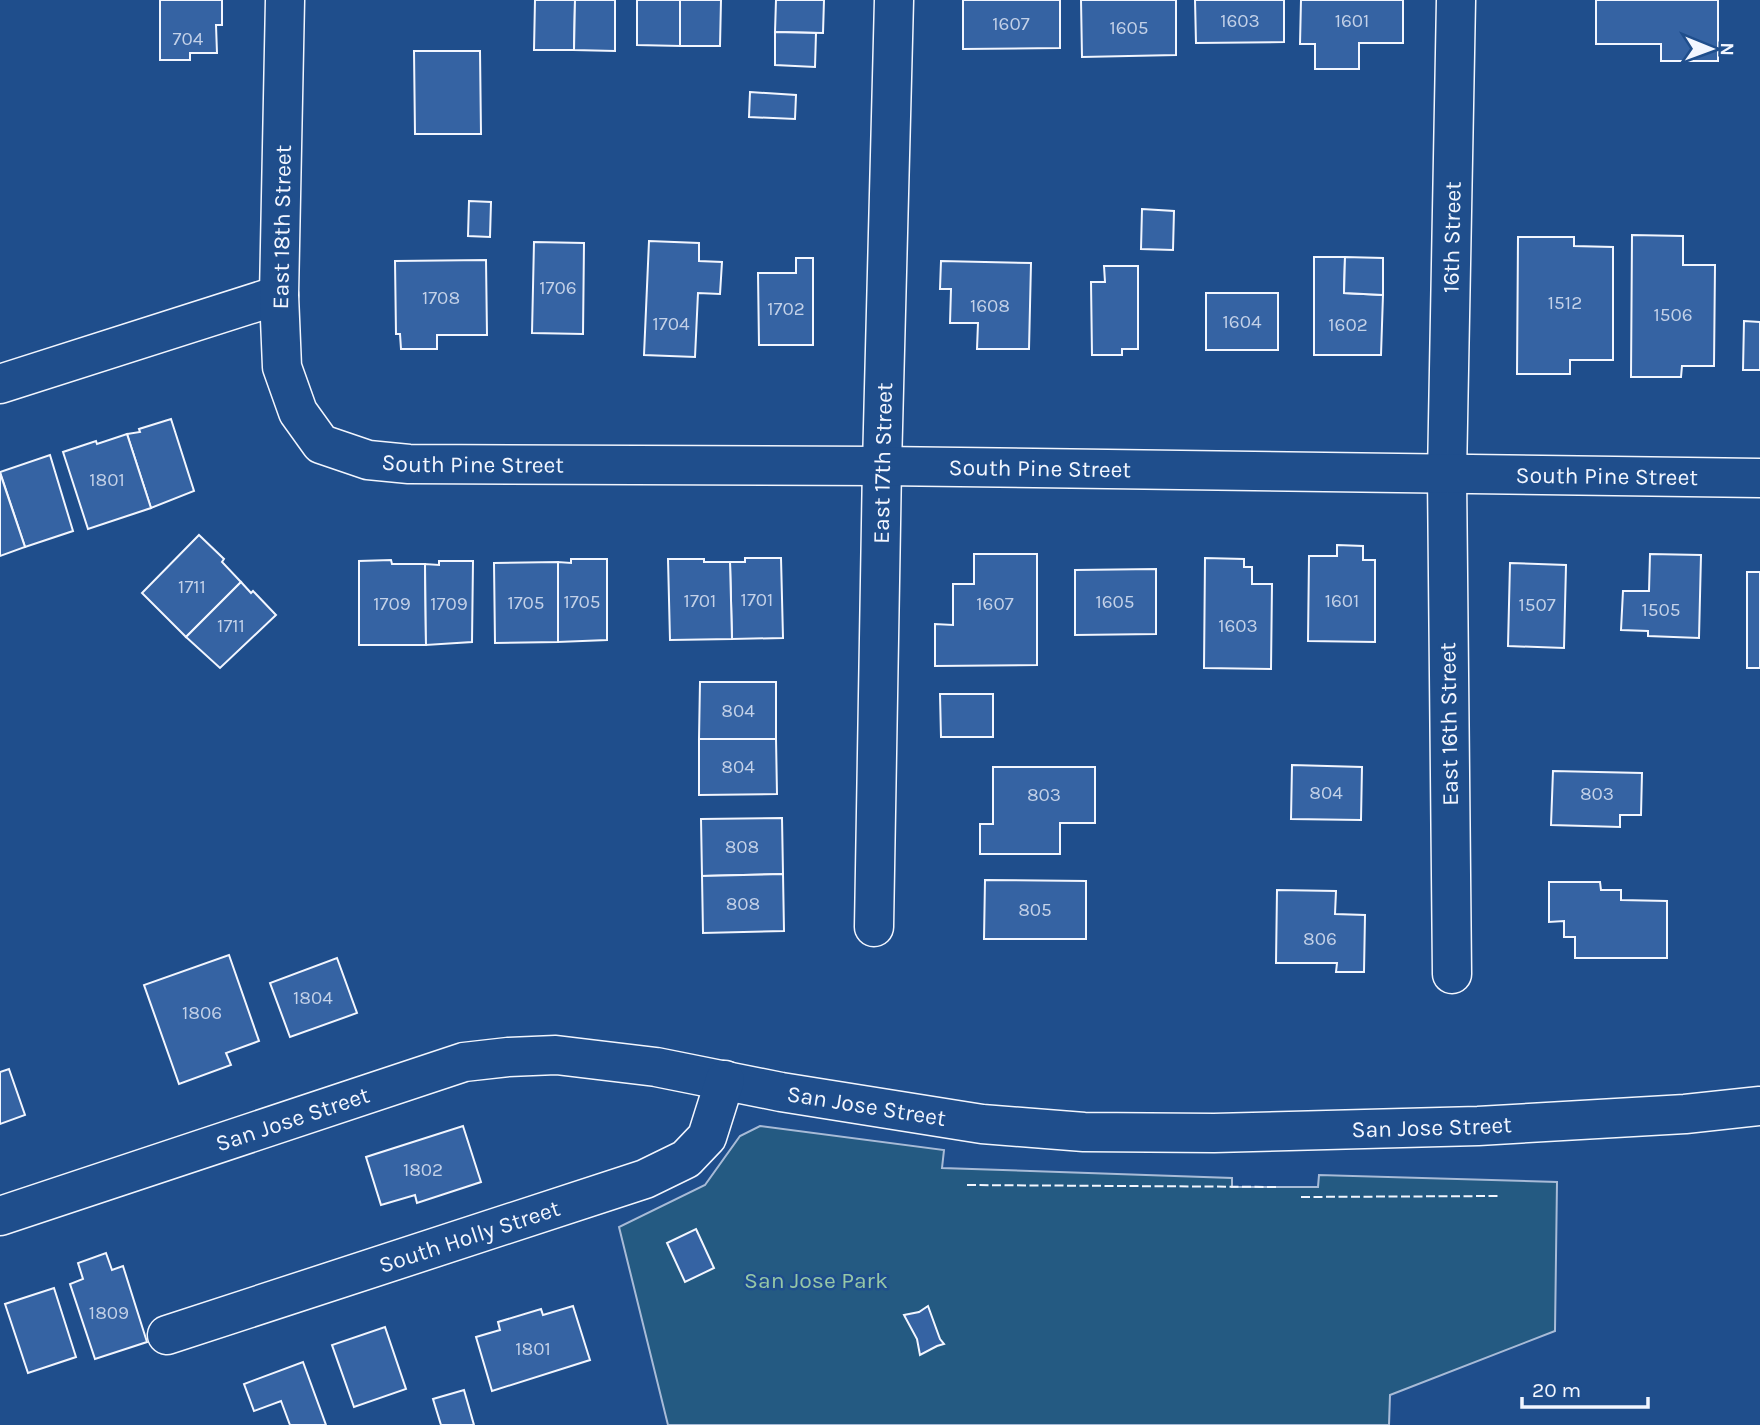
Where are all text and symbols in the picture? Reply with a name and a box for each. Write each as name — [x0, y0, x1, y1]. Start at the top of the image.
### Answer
house number: 1603 — [1220, 10, 1260, 32]
house number: 1601 — [1335, 10, 1369, 32]
house number: 1607 — [992, 13, 1030, 35]
north arrow — [1676, 14, 1746, 84]
house number: 1605 — [1109, 17, 1149, 39]
house number: 704 — [173, 28, 204, 50]
text: N — [1716, 42, 1738, 56]
street label: East 18th Street — [267, 144, 297, 310]
street label: 16th Street — [1437, 180, 1466, 293]
house number: 1706 — [539, 277, 577, 299]
house number: 1708 — [422, 287, 460, 309]
house number: 1512 — [1548, 292, 1582, 314]
house number: 1608 — [970, 295, 1010, 317]
house number: 1702 — [767, 298, 805, 320]
house number: 1506 — [1653, 304, 1693, 326]
house number: 1604 — [1222, 311, 1262, 333]
house number: 1704 — [652, 313, 690, 335]
house number: 1602 — [1328, 314, 1368, 336]
street label: East 17th Street — [867, 382, 898, 544]
street label: South Pine Street — [380, 448, 564, 478]
street label: South Pine Street — [948, 453, 1132, 483]
street label: South Pine Street — [1515, 461, 1699, 491]
house number: 1801 — [89, 469, 125, 491]
house number: 1711 — [178, 576, 206, 598]
house number: 1701 — [741, 589, 773, 611]
house number: 1701 — [684, 590, 716, 612]
house number: 1601 — [1325, 590, 1359, 612]
house number: 1705 — [563, 591, 601, 613]
house number: 1605 — [1095, 591, 1135, 613]
house number: 1705 — [507, 592, 545, 614]
house number: 1709 — [373, 593, 411, 615]
house number: 1709 — [430, 593, 468, 615]
house number: 1607 — [976, 593, 1014, 615]
house number: 1507 — [1518, 594, 1556, 616]
house number: 1505 — [1641, 599, 1681, 621]
house number: 1711 — [217, 615, 245, 637]
house number: 1603 — [1218, 615, 1258, 637]
street label: East 16th Street — [1434, 642, 1464, 806]
house number: 804 — [721, 700, 755, 722]
house number: 804 — [721, 756, 755, 778]
house number: 804 — [1309, 782, 1343, 804]
house number: 803 — [1580, 783, 1614, 805]
house number: 803 — [1027, 784, 1061, 806]
house number: 808 — [725, 836, 759, 858]
house number: 808 — [726, 893, 760, 915]
house number: 805 — [1018, 899, 1052, 921]
house number: 806 — [1303, 928, 1337, 950]
house number: 1804 — [293, 987, 333, 1009]
house number: 1806 — [182, 1002, 222, 1024]
street label: San Jose Street — [785, 1080, 948, 1132]
street label: San Jose Street — [212, 1081, 373, 1157]
street label: San Jose Street — [1351, 1111, 1513, 1143]
house number: 1802 — [403, 1159, 443, 1181]
street label: South Holly Street — [375, 1194, 564, 1278]
park label: San Jose Park — [744, 1267, 888, 1294]
house number: 1809 — [89, 1302, 129, 1324]
house number: 1801 — [515, 1338, 551, 1360]
scale bar — [1522, 1366, 1648, 1410]
text: 20 m — [1532, 1378, 1581, 1402]

